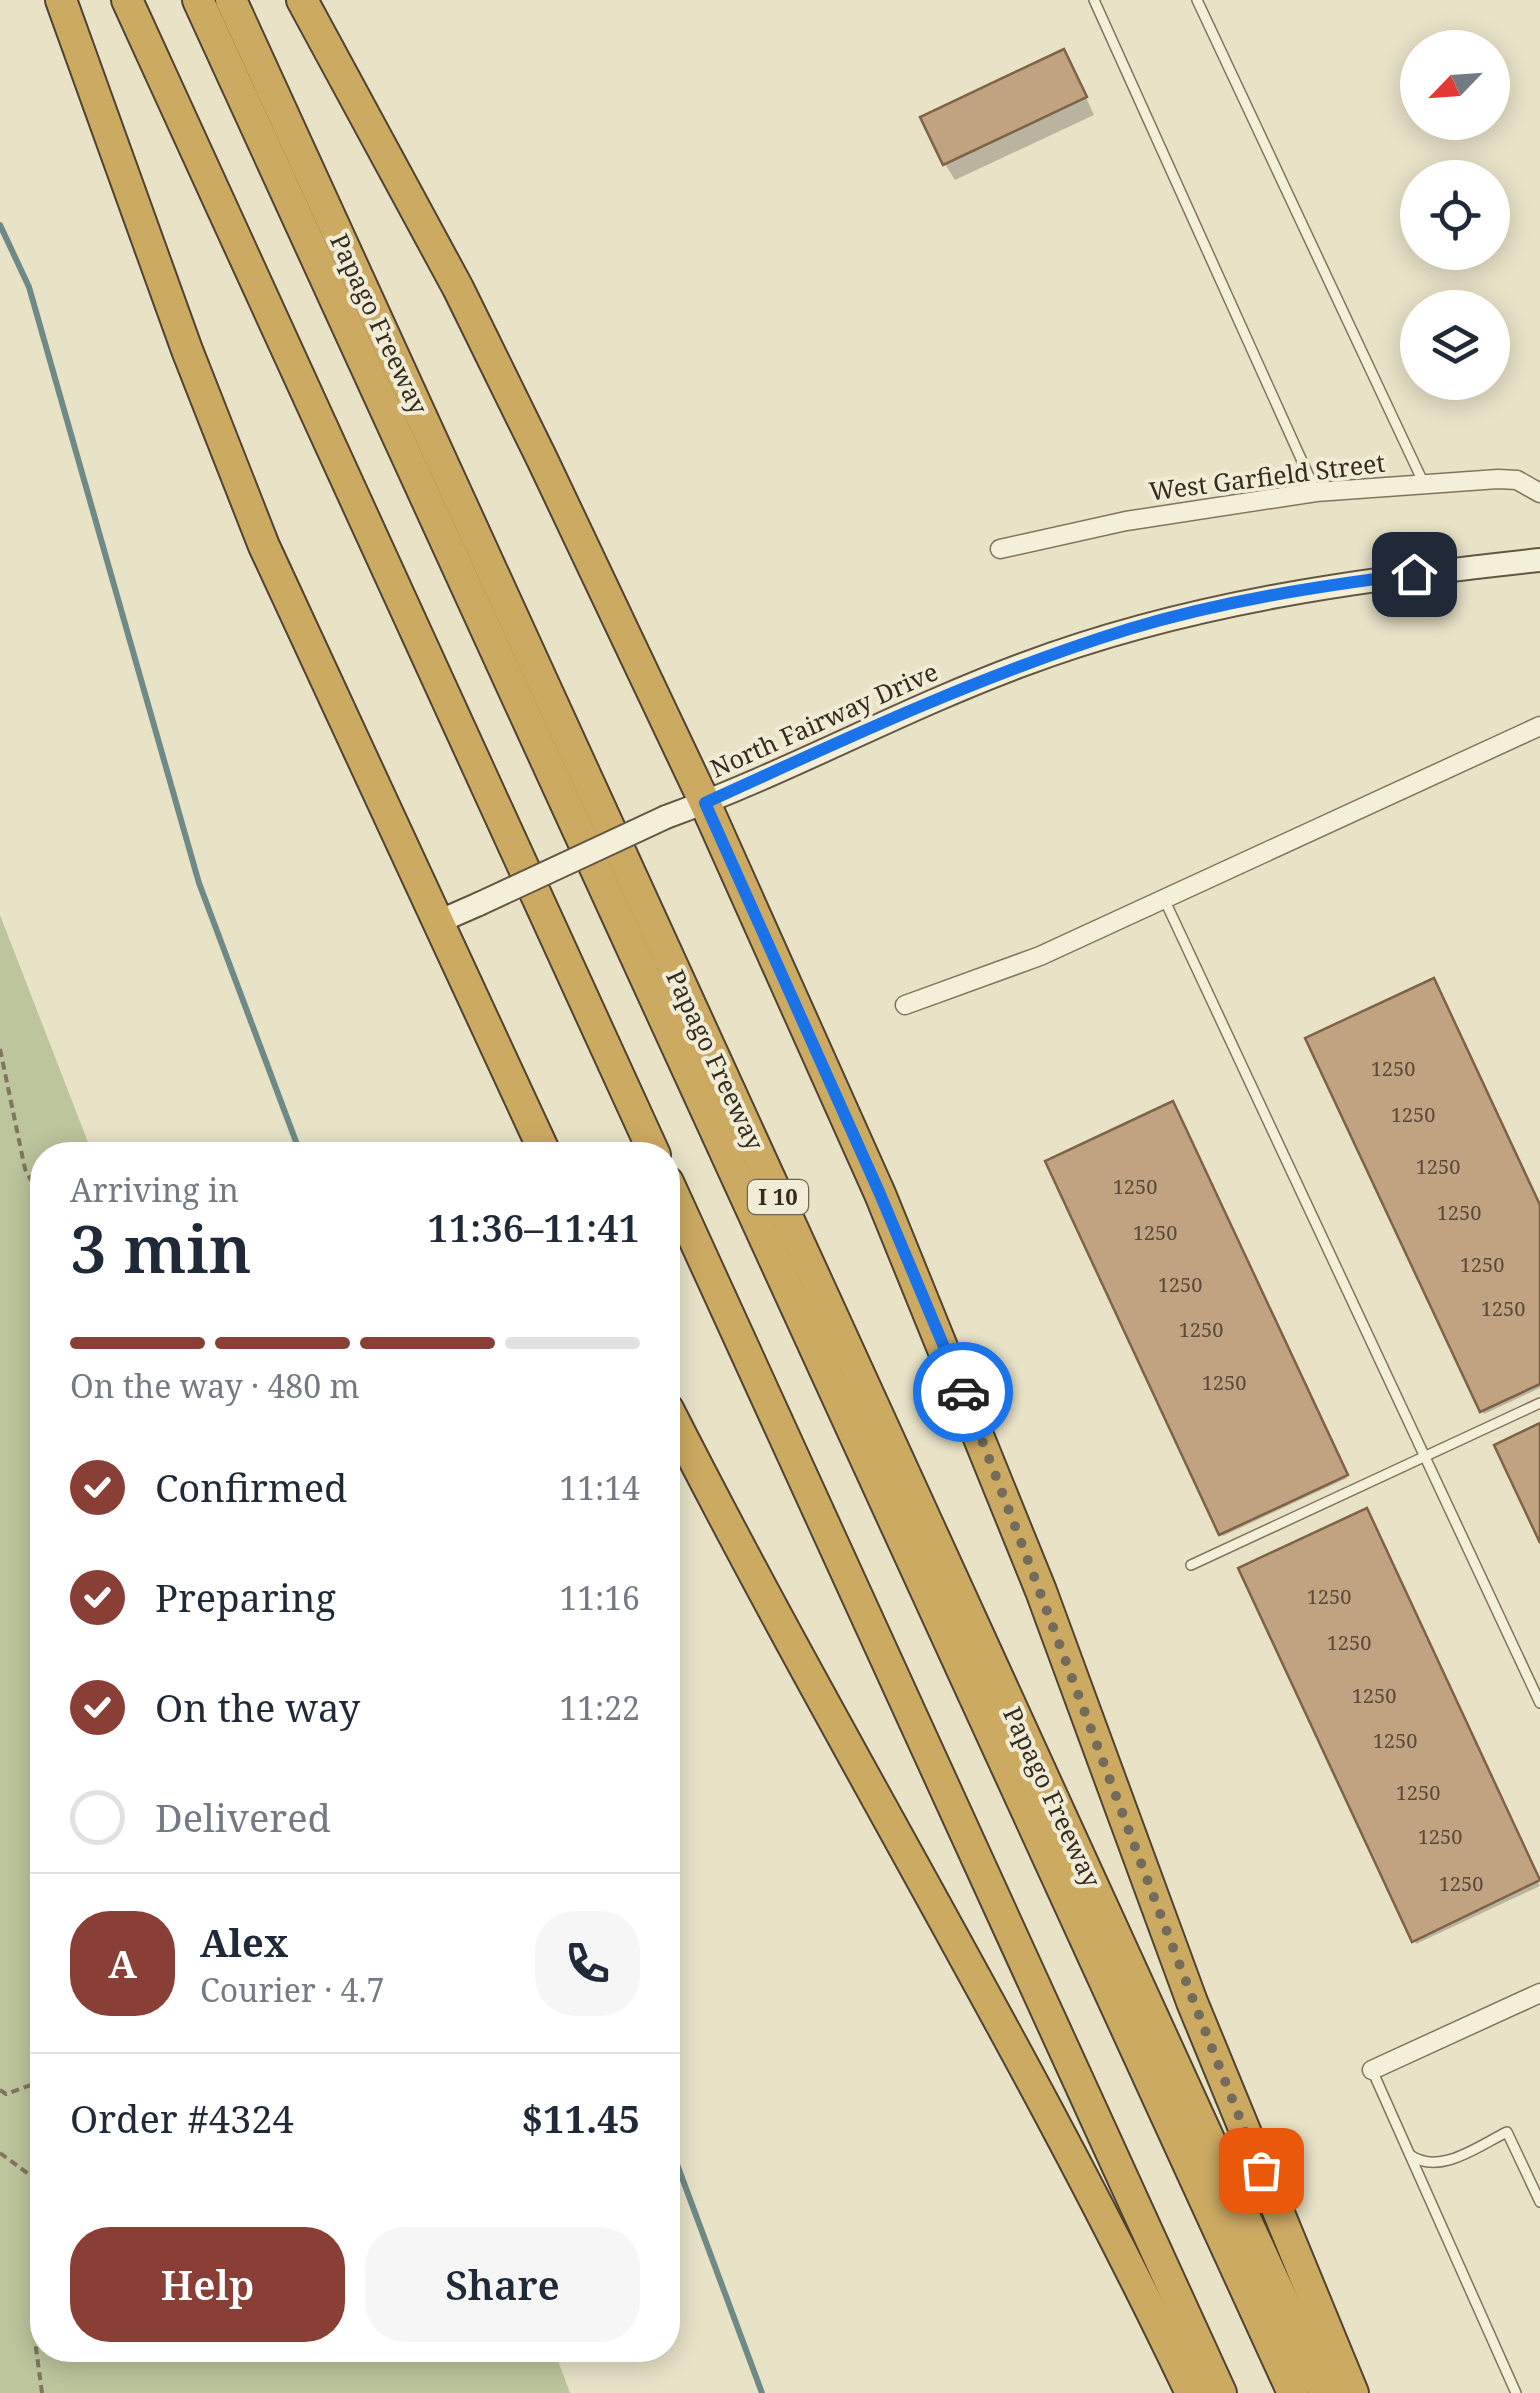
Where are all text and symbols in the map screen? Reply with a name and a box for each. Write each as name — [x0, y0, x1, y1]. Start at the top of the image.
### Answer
north arrow — [1400, 30, 1510, 140]
map controls — [1400, 30, 1510, 400]
button: locate — [1400, 160, 1510, 270]
street label: Papago Freeway — [323, 228, 437, 420]
button: layers — [1400, 290, 1510, 400]
street label: West Garfield Street — [1147, 445, 1387, 507]
pin — [1372, 532, 1457, 617]
icon: home — [1387, 547, 1442, 602]
street label: North Fairway Drive — [704, 654, 943, 785]
street label: Papago Freeway — [659, 964, 773, 1156]
house number: 1250 — [1371, 1055, 1415, 1082]
house number: 1250 — [1391, 1101, 1435, 1128]
house number: 1250 — [1416, 1153, 1460, 1180]
text: Arriving in — [70, 1168, 239, 1211]
house number: 1250 — [1113, 1173, 1157, 1200]
road number: I 10 — [748, 1180, 808, 1214]
house number: 1250 — [1437, 1199, 1481, 1226]
text: 11:36–11:41 — [427, 1201, 640, 1253]
text: 3 min — [70, 1204, 252, 1292]
house number: 1250 — [1133, 1219, 1177, 1246]
house number: 1250 — [1460, 1251, 1504, 1278]
house number: 1250 — [1158, 1271, 1202, 1298]
house number: 1250 — [1481, 1295, 1525, 1322]
house number: 1250 — [1179, 1316, 1223, 1343]
courier — [913, 1342, 1013, 1442]
text: On the way · 480 m — [70, 1364, 360, 1407]
icon: car — [936, 1365, 991, 1420]
house number: 1250 — [1202, 1369, 1246, 1396]
icon: check — [70, 1460, 125, 1515]
text: Confirmed — [155, 1461, 347, 1513]
text: 11:14 — [559, 1466, 640, 1509]
icon: check — [70, 1570, 125, 1625]
text: Preparing — [155, 1571, 336, 1623]
text: 11:16 — [559, 1576, 640, 1619]
house number: 1250 — [1307, 1583, 1351, 1610]
house number: 1250 — [1327, 1629, 1371, 1656]
icon: check — [70, 1680, 125, 1735]
text: On the way — [155, 1681, 360, 1733]
house number: 1250 — [1352, 1682, 1396, 1709]
text: 11:22 — [559, 1686, 640, 1729]
street label: Papago Freeway — [996, 1701, 1110, 1893]
house number: 1250 — [1373, 1727, 1417, 1754]
house number: 1250 — [1396, 1779, 1440, 1806]
text: Delivered — [155, 1791, 331, 1843]
house number: 1250 — [1418, 1823, 1462, 1850]
house number: 1250 — [1439, 1870, 1483, 1897]
button: phone — [535, 1911, 640, 2016]
text: Alex — [200, 1916, 288, 1968]
text: A — [108, 1937, 137, 1989]
text: Courier · 4.7 — [200, 1968, 384, 2011]
text: Order #4324 — [70, 2092, 294, 2144]
text: $11.45 — [521, 2092, 640, 2144]
pin — [1219, 2128, 1304, 2213]
icon: bag — [1234, 2143, 1289, 2198]
button: Help — [70, 2227, 345, 2342]
button: Share — [365, 2227, 640, 2342]

